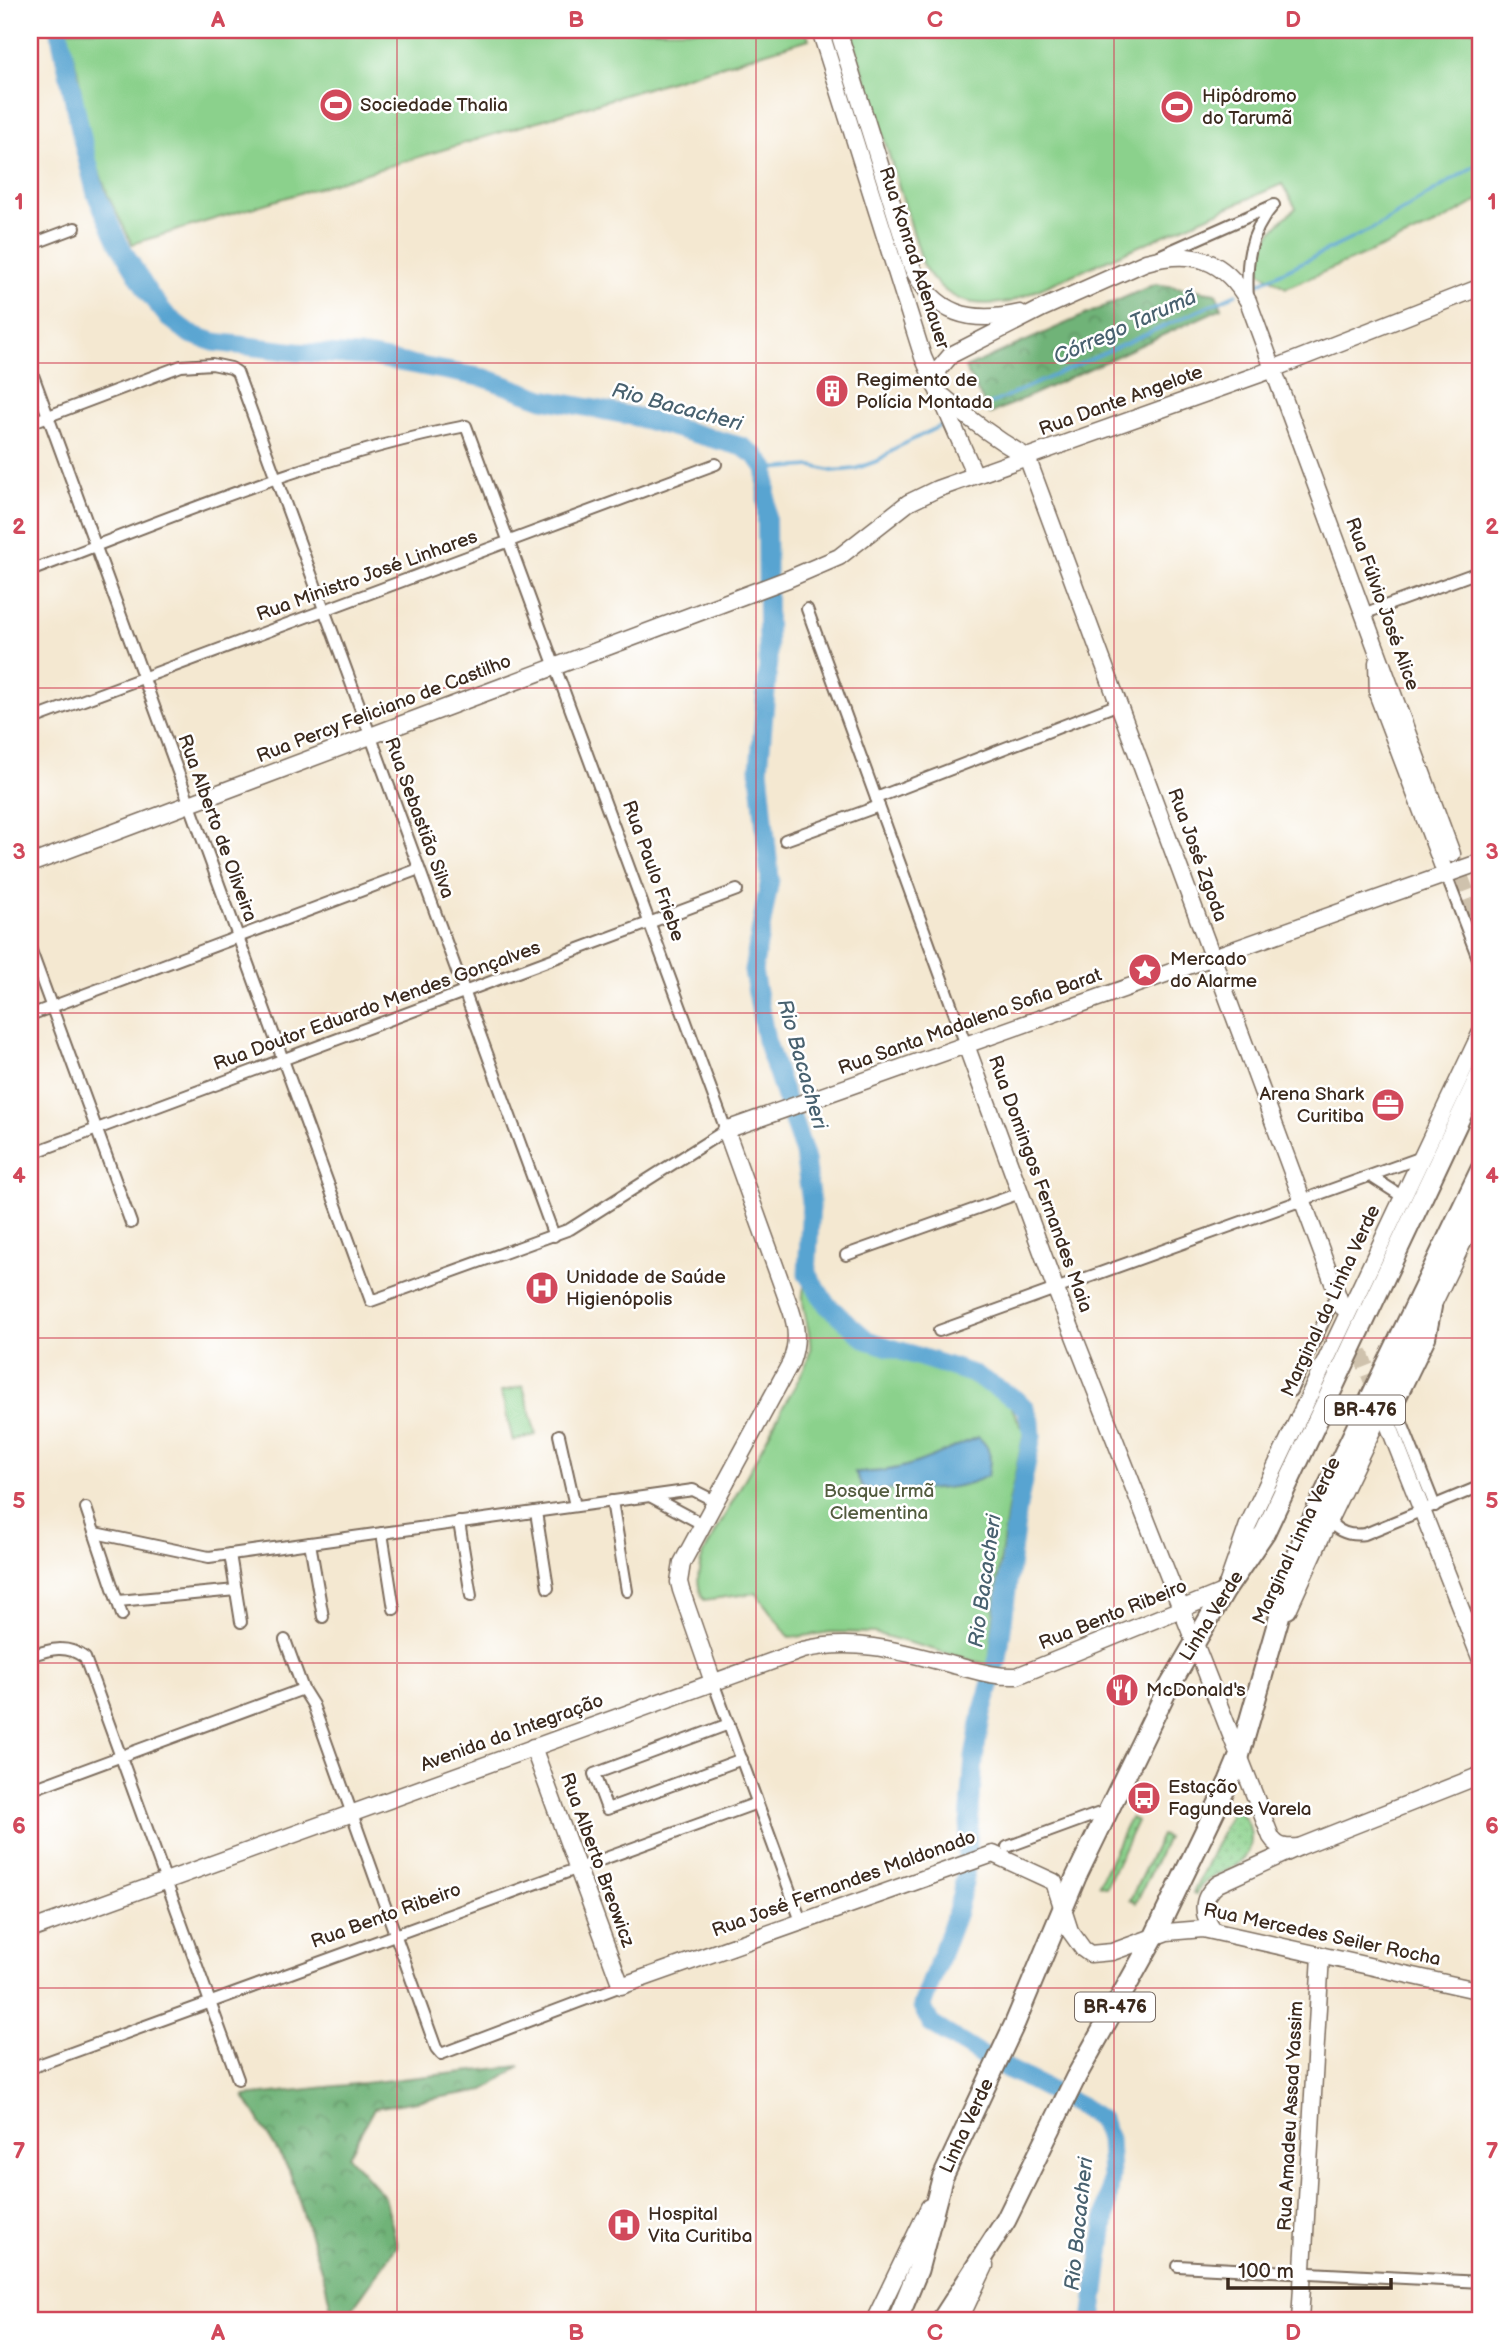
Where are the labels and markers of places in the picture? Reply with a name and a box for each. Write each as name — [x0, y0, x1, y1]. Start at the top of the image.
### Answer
place label: Hipódromo do Tarumã — [1202, 85, 1297, 130]
sports icon: Sociedade Thalia — [317, 86, 355, 124]
sports icon: Hipódromo do Tarumã — [1158, 88, 1196, 126]
place label: Sociedade Thalia — [360, 94, 508, 117]
place label: Regimento de Polícia Montada — [856, 369, 993, 414]
building icon: Regimento de Polícia Montada — [813, 372, 851, 410]
place label: Mercado do Alarme — [1170, 948, 1257, 993]
place icon: Mercado do Alarme — [1126, 951, 1164, 989]
place label: Arena Shark Curitiba — [1259, 1083, 1365, 1128]
office icon: Arena Shark Curitiba — [1369, 1086, 1407, 1124]
place label: Unidade de Saúde Higienópolis — [566, 1266, 726, 1311]
hospital icon: Unidade de Saúde Higienópolis — [523, 1269, 561, 1307]
restaurant icon: McDonald's — [1103, 1671, 1141, 1709]
place label: McDonald's — [1146, 1679, 1246, 1702]
place label: Estação Fagundes Varela — [1168, 1776, 1312, 1821]
bus stop icon: Estação Fagundes Varela — [1125, 1779, 1163, 1817]
place label: Hospital Vita Curitiba — [648, 2203, 752, 2248]
hospital icon: Hospital Vita Curitiba — [605, 2206, 643, 2244]

